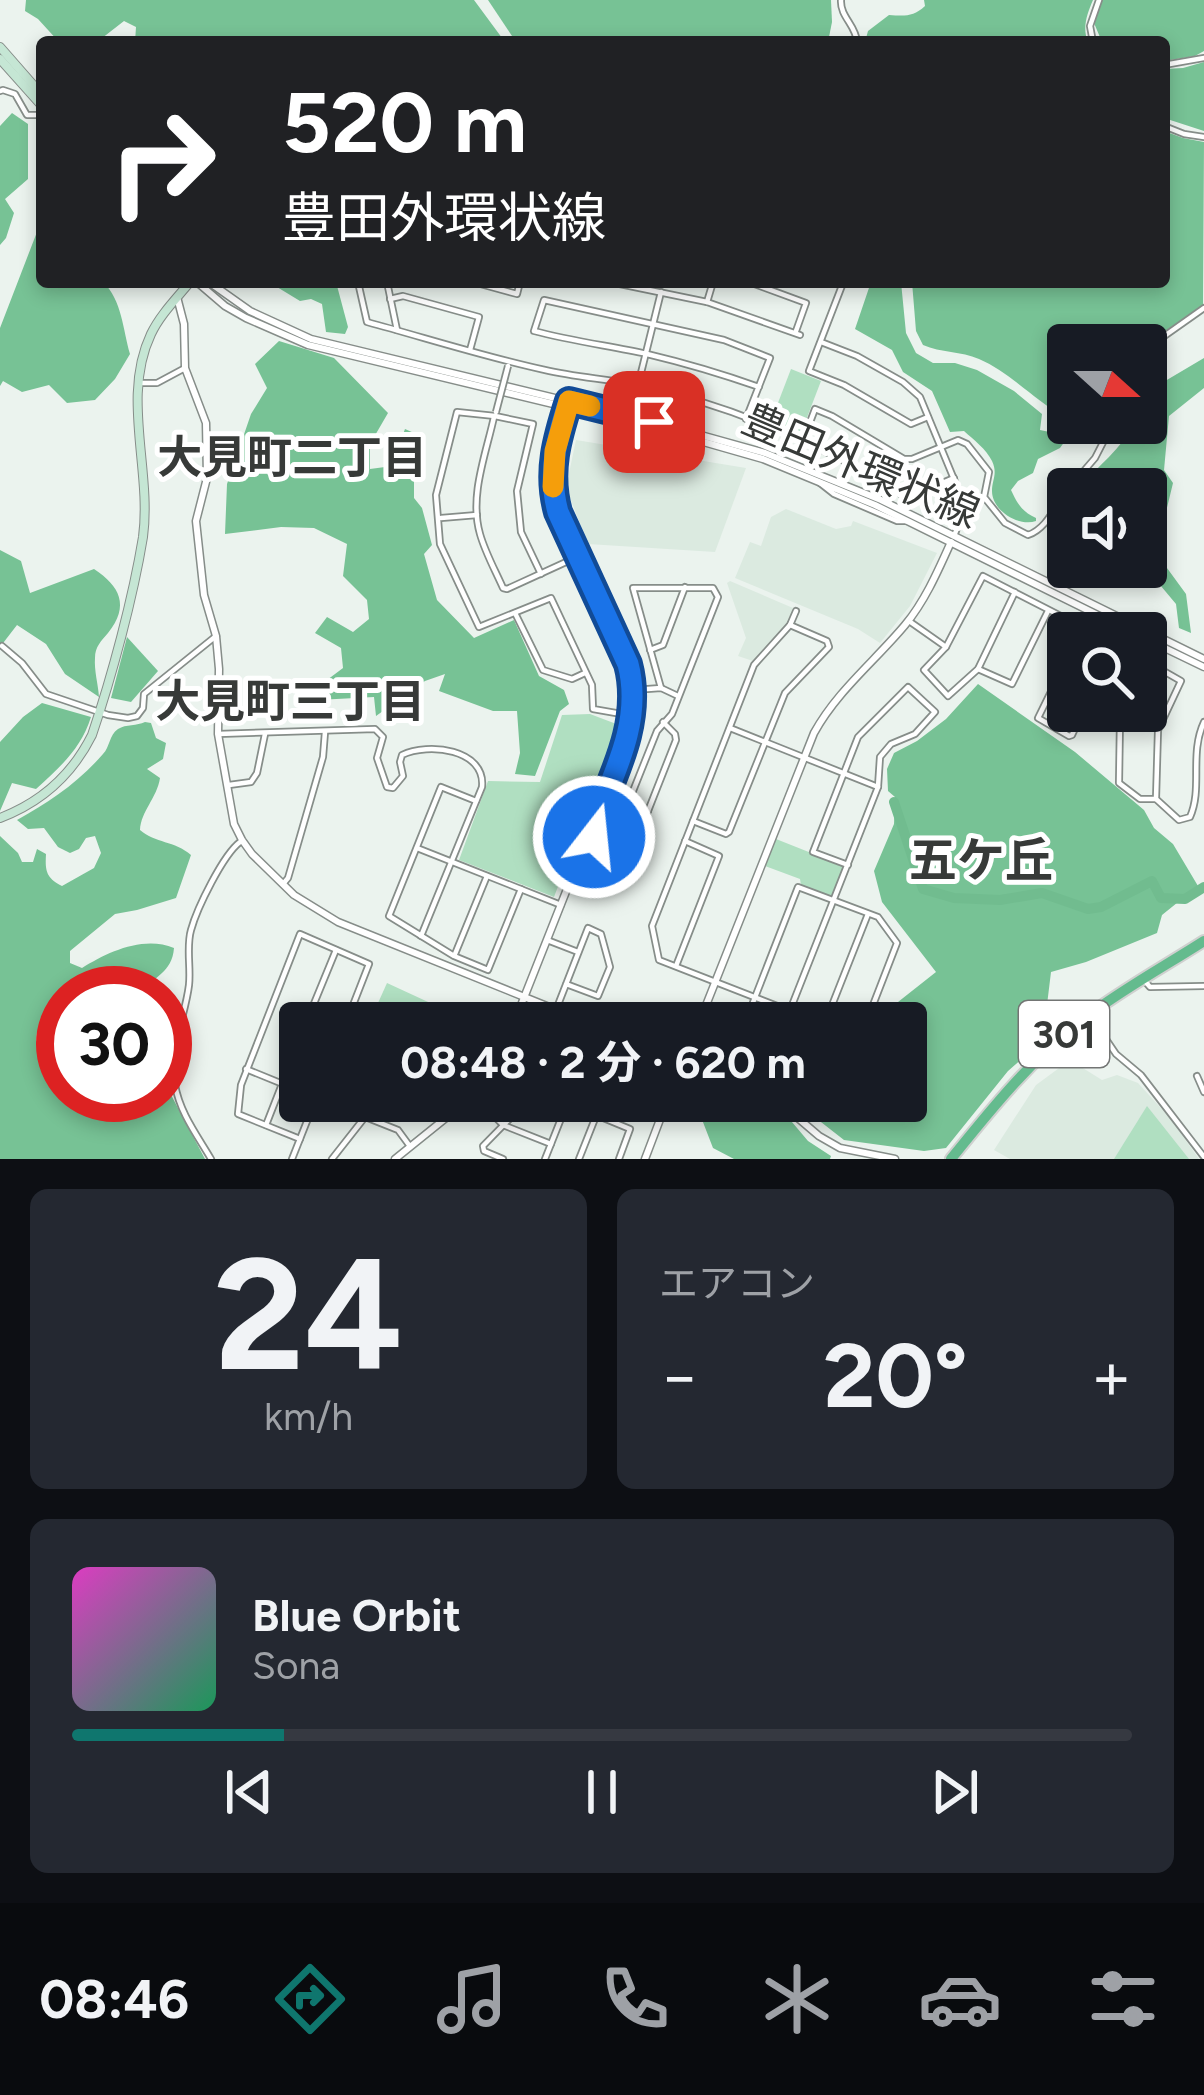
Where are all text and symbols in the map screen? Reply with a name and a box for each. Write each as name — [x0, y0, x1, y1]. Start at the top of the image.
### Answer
text: 520 m — [282, 72, 527, 173]
icon: right — [84, 84, 240, 240]
text: 豊田外環状線 — [282, 186, 606, 251]
north arrow — [1047, 324, 1167, 444]
map controls — [1047, 324, 1167, 732]
pin — [603, 371, 705, 473]
icon: arrive — [621, 389, 687, 455]
street label: 豊田外環状線 — [735, 393, 987, 539]
district label: 大見町二丁目 — [157, 430, 427, 484]
button: sound — [1047, 468, 1167, 588]
button: search — [1047, 612, 1167, 732]
district label: 大見町三丁目 — [155, 674, 425, 728]
position arrow — [531, 774, 657, 900]
district label: 五ケ丘 — [909, 831, 1053, 889]
speed limit sign: 30 — [36, 966, 192, 1122]
road number: 301 — [1019, 1001, 1109, 1067]
text: 08:48 · 2 分 · 620 m — [400, 1035, 806, 1089]
text: 24 — [214, 1221, 403, 1408]
text: エアコン — [659, 1260, 815, 1307]
text: 20° — [823, 1321, 968, 1430]
text: − — [659, 1336, 700, 1416]
text: + — [1091, 1336, 1132, 1416]
text: km/h — [264, 1393, 353, 1440]
text: Blue Orbit — [252, 1588, 461, 1642]
text: Sona — [252, 1642, 340, 1689]
icon: previous — [216, 1759, 282, 1825]
icon: pause — [569, 1759, 635, 1825]
icon: next — [922, 1759, 988, 1825]
icon: directions — [268, 1957, 352, 2041]
icon: music — [430, 1957, 514, 2041]
icon: phone — [593, 1957, 677, 2041]
icon: climate — [755, 1957, 839, 2041]
icon: car — [918, 1957, 1002, 2041]
icon: filters — [1081, 1957, 1165, 2041]
text: 08:46 — [39, 1967, 189, 2032]

